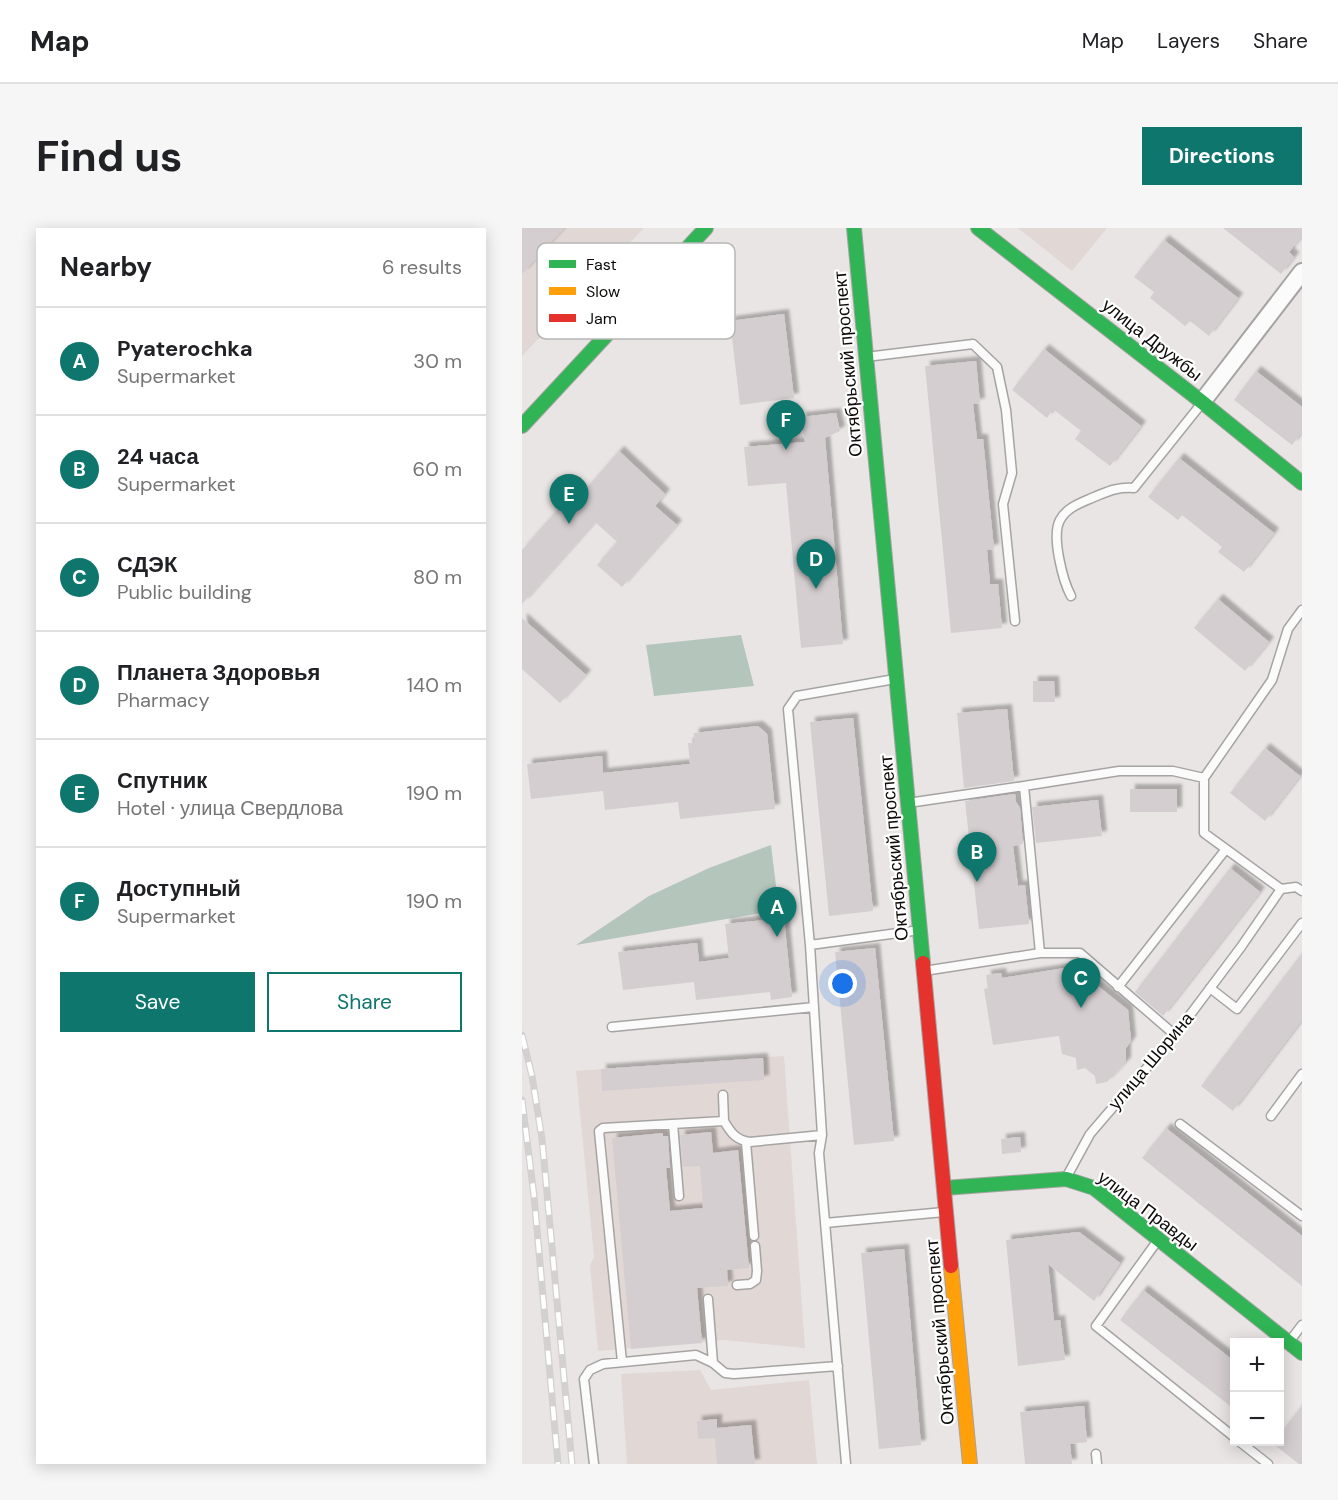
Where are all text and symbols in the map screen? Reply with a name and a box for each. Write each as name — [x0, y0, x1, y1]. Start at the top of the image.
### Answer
text: Map — [30, 23, 90, 60]
text: Map — [1082, 27, 1124, 55]
text: Layers — [1157, 27, 1220, 55]
text: Share — [1253, 27, 1308, 55]
button: Directions — [1142, 127, 1302, 185]
text: Find us — [36, 129, 182, 184]
legend — [537, 243, 735, 339]
text: Nearby — [60, 250, 152, 284]
text: 6 results — [382, 254, 462, 280]
text: Fast — [586, 254, 617, 275]
street label: Октябрьский проспект — [828, 270, 868, 458]
text: Slow — [586, 281, 620, 302]
street label: улица Дружбы — [1097, 293, 1207, 387]
text: Jam — [586, 308, 617, 329]
text: Pyaterochka — [117, 334, 253, 363]
text: A — [72, 348, 87, 374]
text: 30 m — [413, 348, 462, 374]
text: Supermarket — [117, 363, 236, 389]
pin: F — [766, 400, 806, 450]
text: 24 часа — [117, 442, 199, 471]
text: B — [73, 456, 86, 482]
text: 60 m — [413, 456, 462, 482]
text: Supermarket — [117, 471, 236, 497]
pin: E — [550, 474, 588, 524]
pin: D — [796, 540, 836, 589]
text: СДЭК — [117, 550, 177, 579]
text: C — [72, 564, 87, 590]
text: 80 m — [413, 564, 462, 590]
text: Public building — [117, 579, 252, 605]
text: Планета Здоровья — [117, 658, 320, 687]
text: D — [72, 672, 87, 698]
text: 140 m — [407, 672, 462, 698]
text: Pharmacy — [117, 687, 210, 713]
street label: Октябрьский проспект — [874, 754, 914, 942]
text: Спутник — [117, 766, 207, 795]
text: E — [74, 780, 85, 806]
text: 190 m — [406, 780, 462, 806]
text: Hotel · улица Свердлова — [117, 795, 343, 821]
pin: B — [958, 832, 996, 882]
text: Доступный — [117, 874, 241, 903]
text: F — [74, 888, 85, 914]
text: 190 m — [406, 888, 462, 914]
pin: A — [758, 888, 796, 937]
text: Supermarket — [117, 903, 236, 929]
pin: C — [1062, 958, 1100, 1008]
your location — [828, 969, 857, 998]
button: Save — [60, 972, 255, 1032]
button: Share — [267, 972, 462, 1032]
street label: улица Шорина — [1103, 1006, 1200, 1115]
street label: улица Правды — [1093, 1165, 1203, 1257]
street label: Октябрьский проспект — [920, 1238, 960, 1426]
map controls — [1230, 1338, 1284, 1446]
button: + — [1230, 1338, 1284, 1392]
button: − — [1230, 1392, 1284, 1446]

